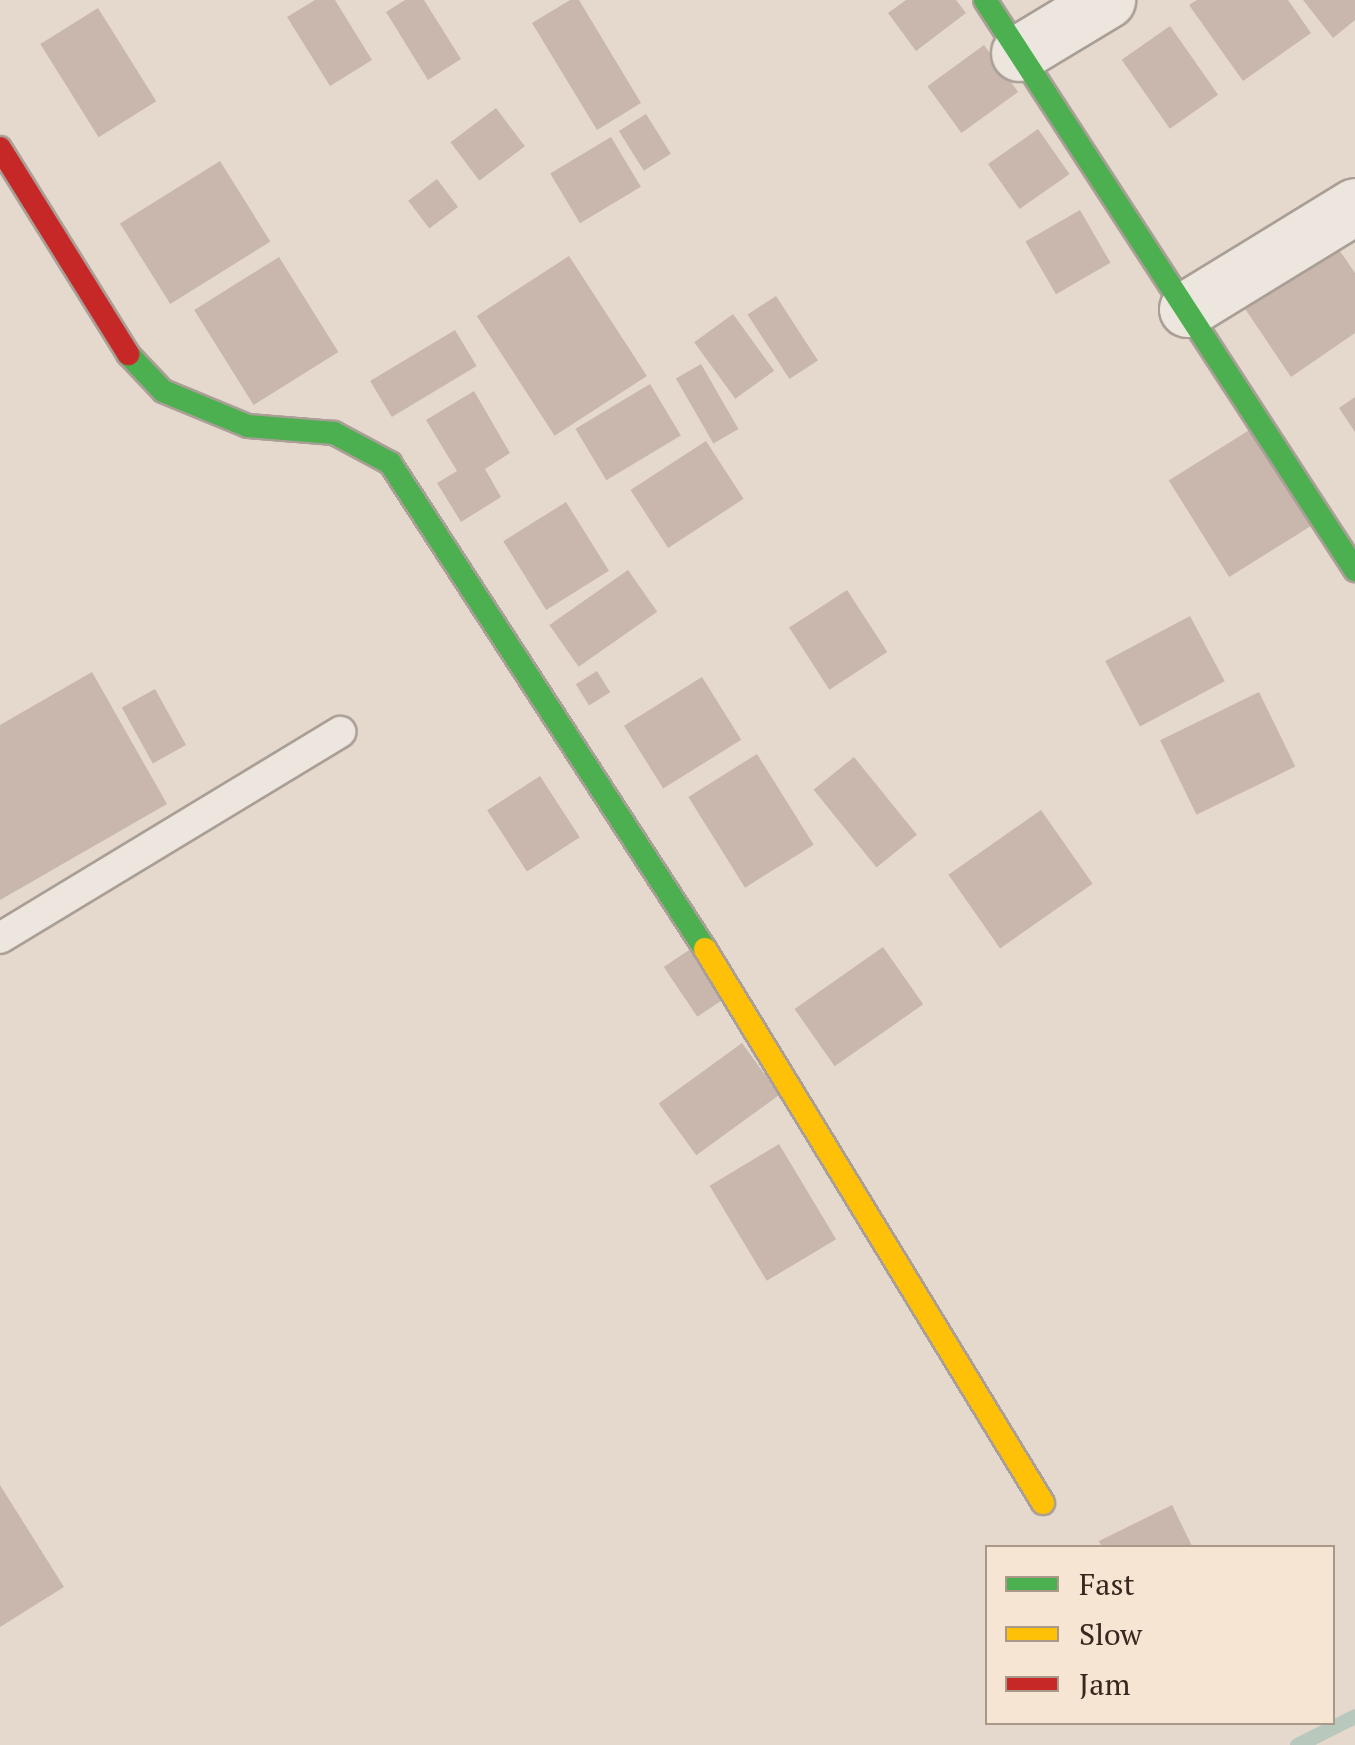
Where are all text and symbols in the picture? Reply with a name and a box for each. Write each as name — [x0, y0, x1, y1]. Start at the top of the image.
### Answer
legend — [985, 1545, 1335, 1725]
text: Fast — [1079, 1564, 1135, 1604]
text: Slow — [1079, 1614, 1142, 1654]
text: Jam — [1079, 1664, 1130, 1704]

